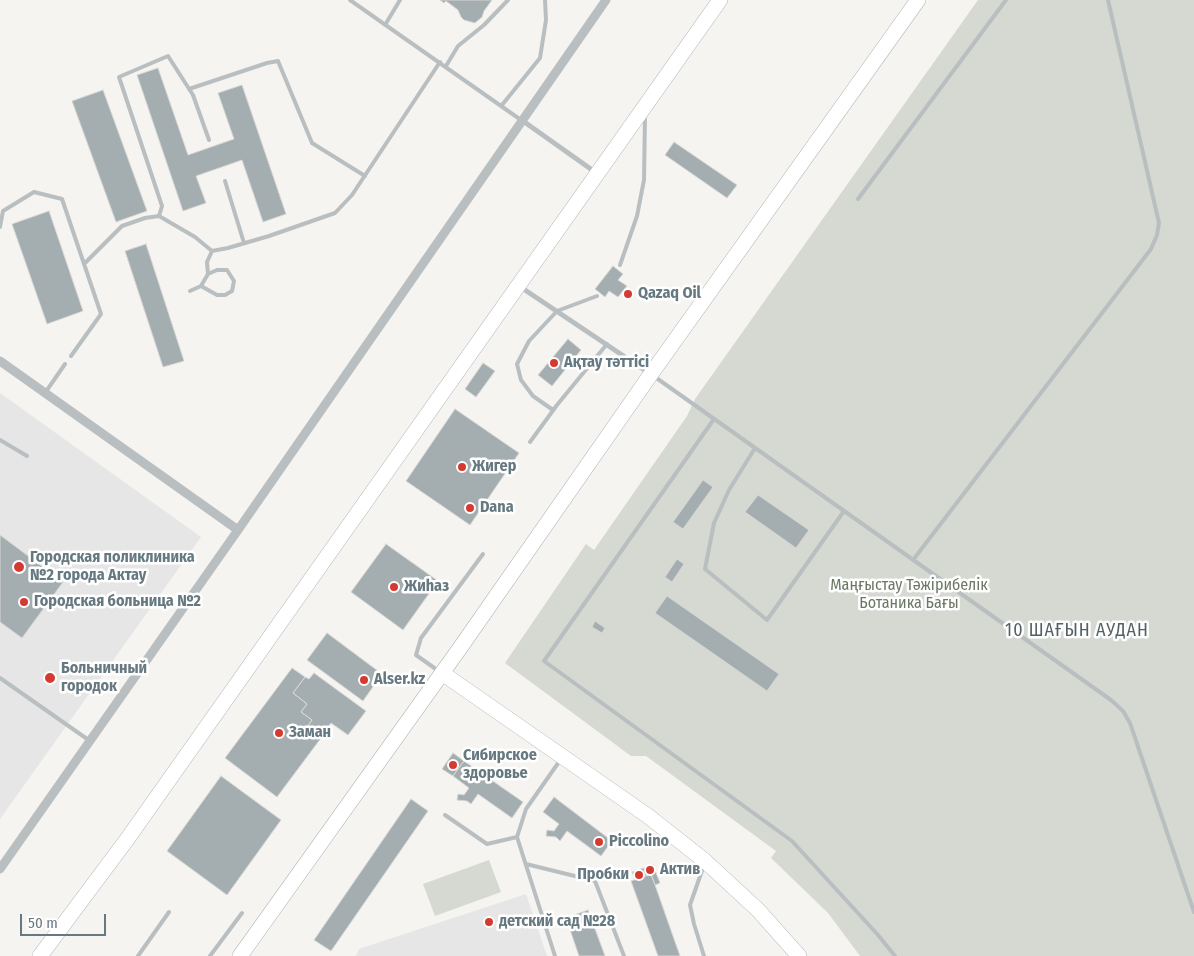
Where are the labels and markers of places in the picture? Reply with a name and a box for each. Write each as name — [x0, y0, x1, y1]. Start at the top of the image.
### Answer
place label: Qazaq Oil — [638, 284, 701, 304]
marker: Qazaq Oil — [622, 288, 634, 300]
place label: Ақтау тәттісі — [564, 353, 649, 373]
marker: Ақтау тәттісі — [548, 357, 560, 369]
place label: Жигер — [472, 457, 516, 477]
marker: Жигер — [456, 461, 468, 473]
place label: Dana — [480, 498, 514, 518]
marker: Dana — [464, 502, 476, 514]
place label: Городская поликлиника №2 города Актау — [30, 548, 195, 586]
marker: Городская поликлиника №2 города Актау — [12, 560, 26, 574]
place label: Жиhаз — [404, 577, 449, 597]
marker: Жиhаз — [388, 581, 400, 593]
place label: Городская больница №2 — [34, 592, 201, 612]
marker: Городская больница №2 — [18, 596, 30, 608]
place label: Больничный городок — [61, 659, 147, 697]
place label: Alser.kz — [374, 670, 425, 690]
marker: Больничный городок — [43, 671, 57, 685]
marker: Alser.kz — [358, 674, 370, 686]
place label: Заман — [289, 723, 331, 743]
marker: Заман — [273, 727, 285, 739]
place label: Сибирское здоровье — [463, 746, 537, 784]
marker: Сибирское здоровье — [447, 759, 459, 771]
place label: Piccolino — [609, 832, 669, 852]
marker: Piccolino — [593, 836, 605, 848]
place label: Актив — [660, 860, 700, 880]
marker: Актив — [644, 864, 656, 876]
place label: Пробки — [577, 865, 629, 885]
marker: Пробки — [633, 869, 645, 881]
place label: детский сад №28 — [499, 912, 615, 932]
marker: детский сад №28 — [483, 916, 495, 928]

